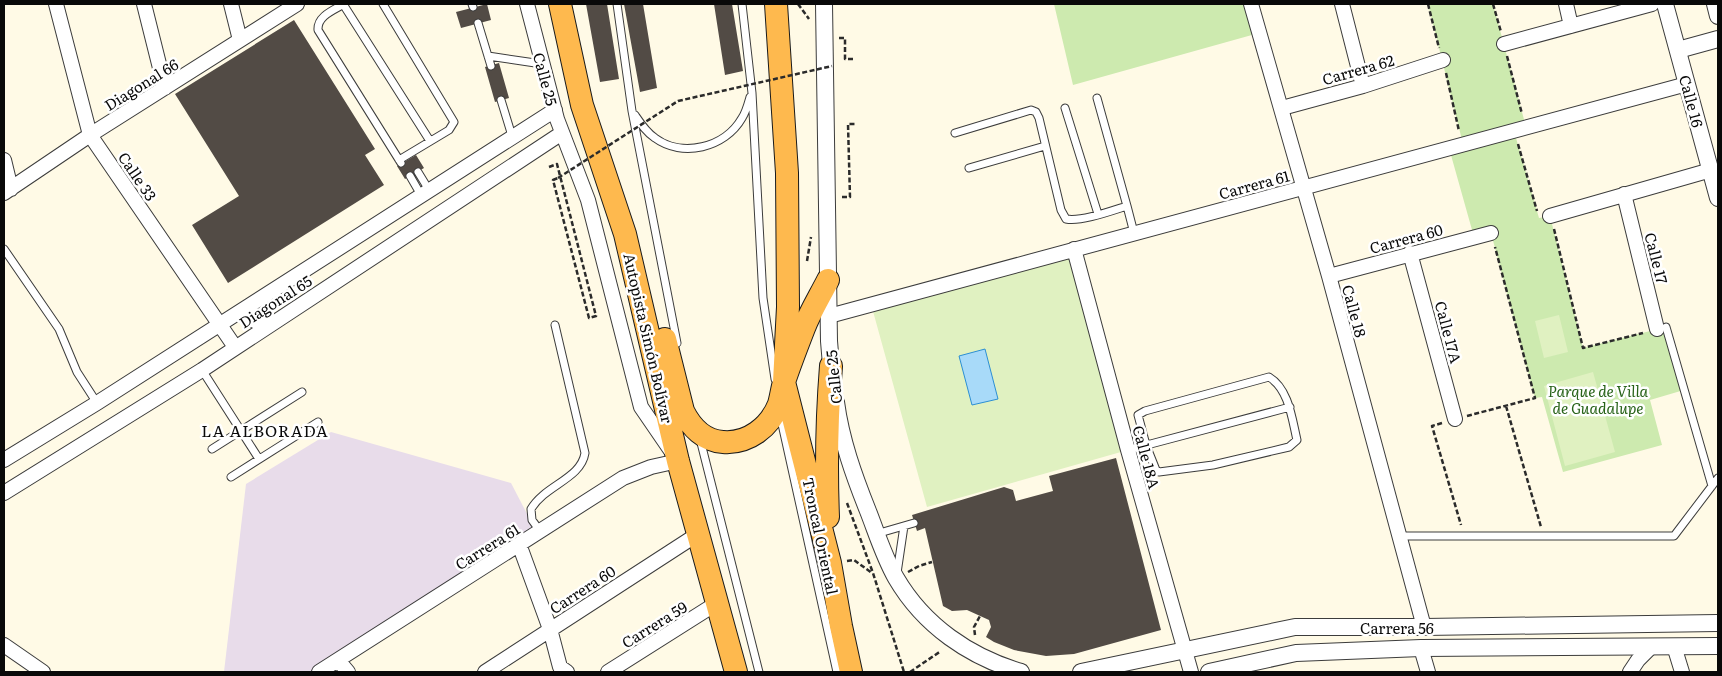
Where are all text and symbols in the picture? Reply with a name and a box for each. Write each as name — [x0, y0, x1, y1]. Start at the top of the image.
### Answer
street label: Carrera 62 — [1319, 48, 1397, 90]
street label: Calle 25 — [528, 50, 564, 109]
street label: Diagonal 66 — [100, 52, 182, 116]
street label: Calle 16 — [1674, 72, 1710, 130]
street label: Calle 33 — [113, 147, 163, 205]
street label: Carrera 61 — [1216, 164, 1292, 204]
street label: Carrera 60 — [1367, 217, 1445, 259]
street label: Calle 17 — [1640, 230, 1675, 287]
street label: Autopista Simón Bolívar — [618, 251, 680, 425]
street label: Diagonal 65 — [234, 269, 316, 333]
street label: Calle 18 — [1337, 282, 1373, 340]
street label: Calle 17A — [1430, 298, 1468, 366]
street label: Calle 25 — [819, 348, 847, 405]
park label: Parque de Villa de Guadalupe — [1548, 379, 1649, 419]
district label: LA ALBORADA — [201, 418, 329, 442]
street label: Calle 18A — [1128, 423, 1166, 491]
street label: Troncal Oriental — [797, 475, 845, 597]
street label: Carrera 61 — [450, 517, 524, 575]
street label: Carrera 60 — [544, 559, 620, 619]
street label: Carrera 59 — [617, 595, 691, 653]
street label: Carrera 56 — [1360, 616, 1434, 639]

